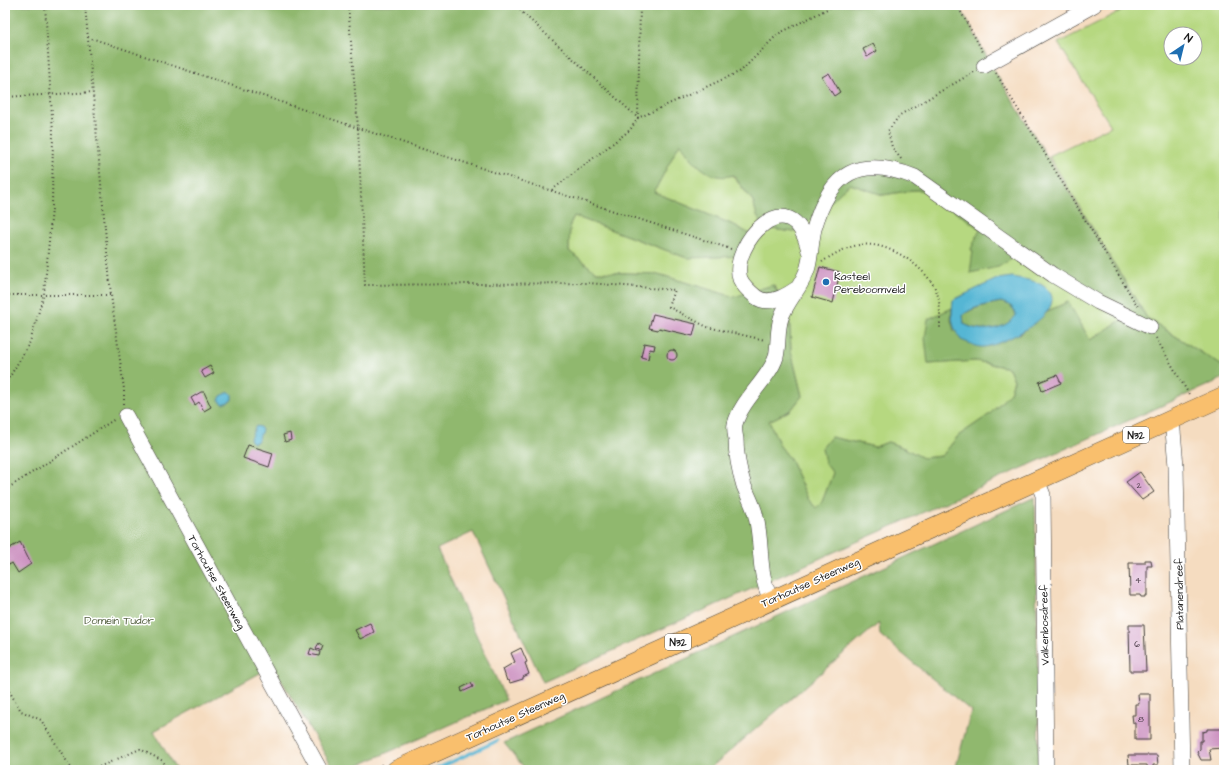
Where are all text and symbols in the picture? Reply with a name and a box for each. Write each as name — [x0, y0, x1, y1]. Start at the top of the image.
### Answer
north arrow — [1163, 26, 1203, 66]
text: N — [1181, 30, 1196, 46]
place label: Kasteel Pereboomveld — [834, 269, 905, 297]
marker: Kasteel Pereboomveld — [821, 277, 831, 287]
road number: N32 — [1123, 427, 1149, 443]
house number: 2 — [1136, 479, 1142, 492]
street label: Torhoutse Steenweg — [183, 532, 249, 633]
street label: Torhoutse Steenweg — [759, 554, 862, 612]
street label: Platanendreef — [1171, 558, 1188, 630]
house number: 4 — [1135, 574, 1141, 587]
street label: Valkenbosdreef — [1036, 584, 1053, 665]
park label: Domein Tudor — [84, 613, 154, 628]
road number: N32 — [665, 634, 691, 650]
house number: 6 — [1134, 638, 1140, 651]
street label: Torhoutse Steenweg — [464, 688, 567, 746]
house number: 8 — [1138, 713, 1144, 726]

